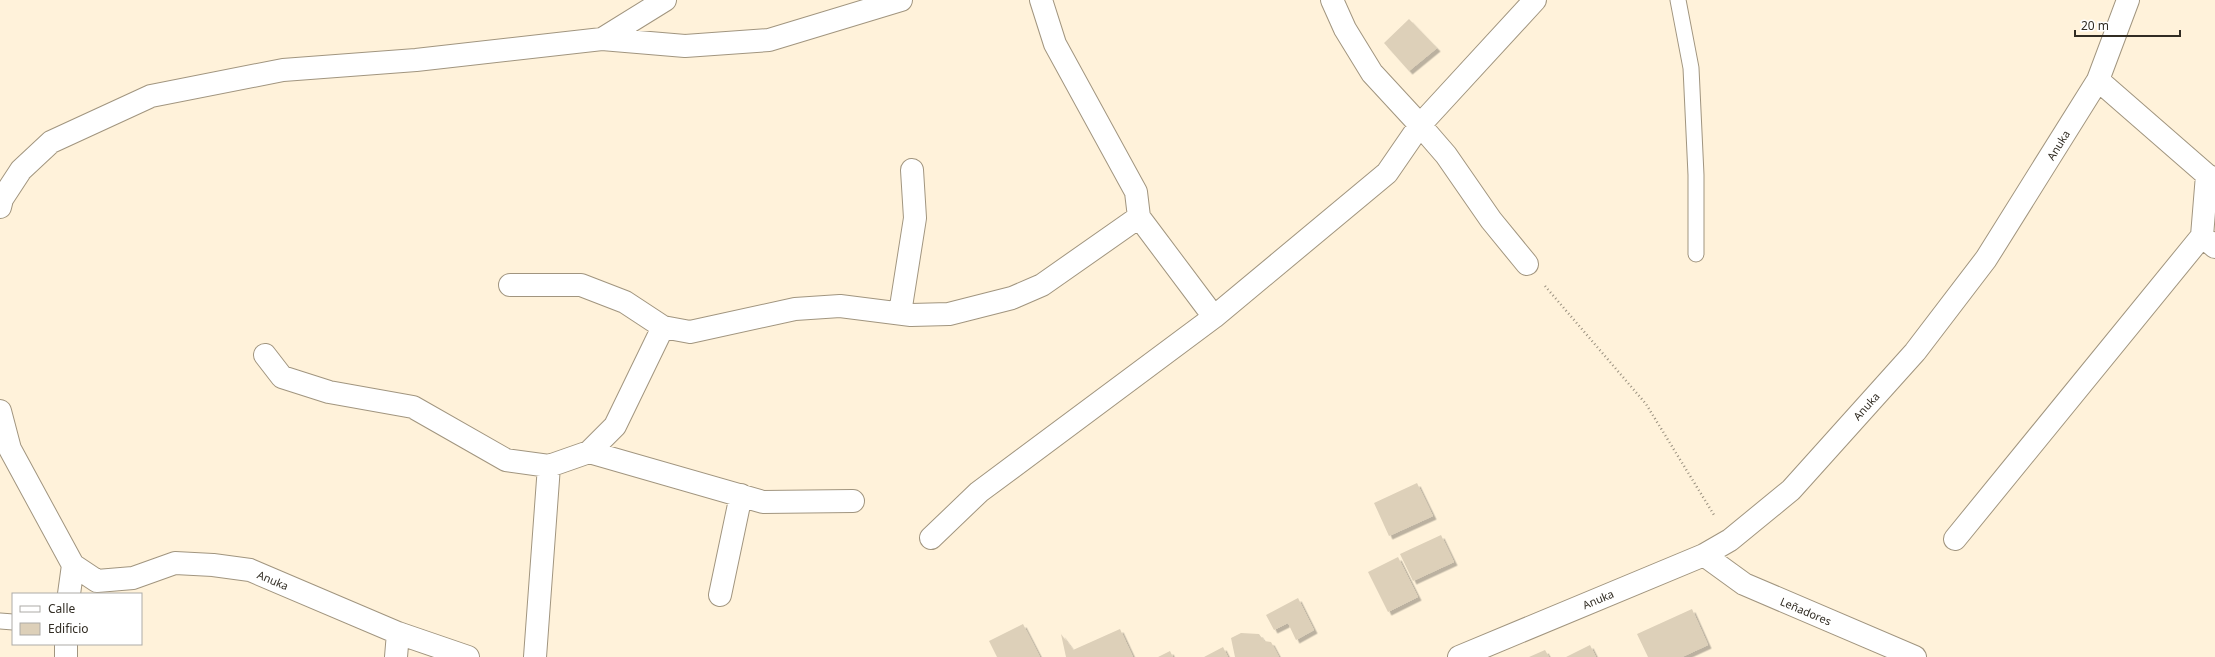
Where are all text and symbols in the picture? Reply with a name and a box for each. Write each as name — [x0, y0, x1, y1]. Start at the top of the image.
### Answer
scale bar — [2075, 12, 2180, 38]
text: 20 m — [2081, 17, 2109, 34]
street label: Anuka — [2043, 127, 2073, 163]
street label: Anuka — [1849, 389, 1883, 423]
street label: Anuka — [255, 567, 291, 593]
street label: Anuka — [1580, 586, 1616, 612]
legend — [12, 593, 142, 645]
street label: Leñadores — [1778, 594, 1834, 628]
text: Calle — [48, 600, 76, 617]
text: Edificio — [48, 620, 89, 637]

